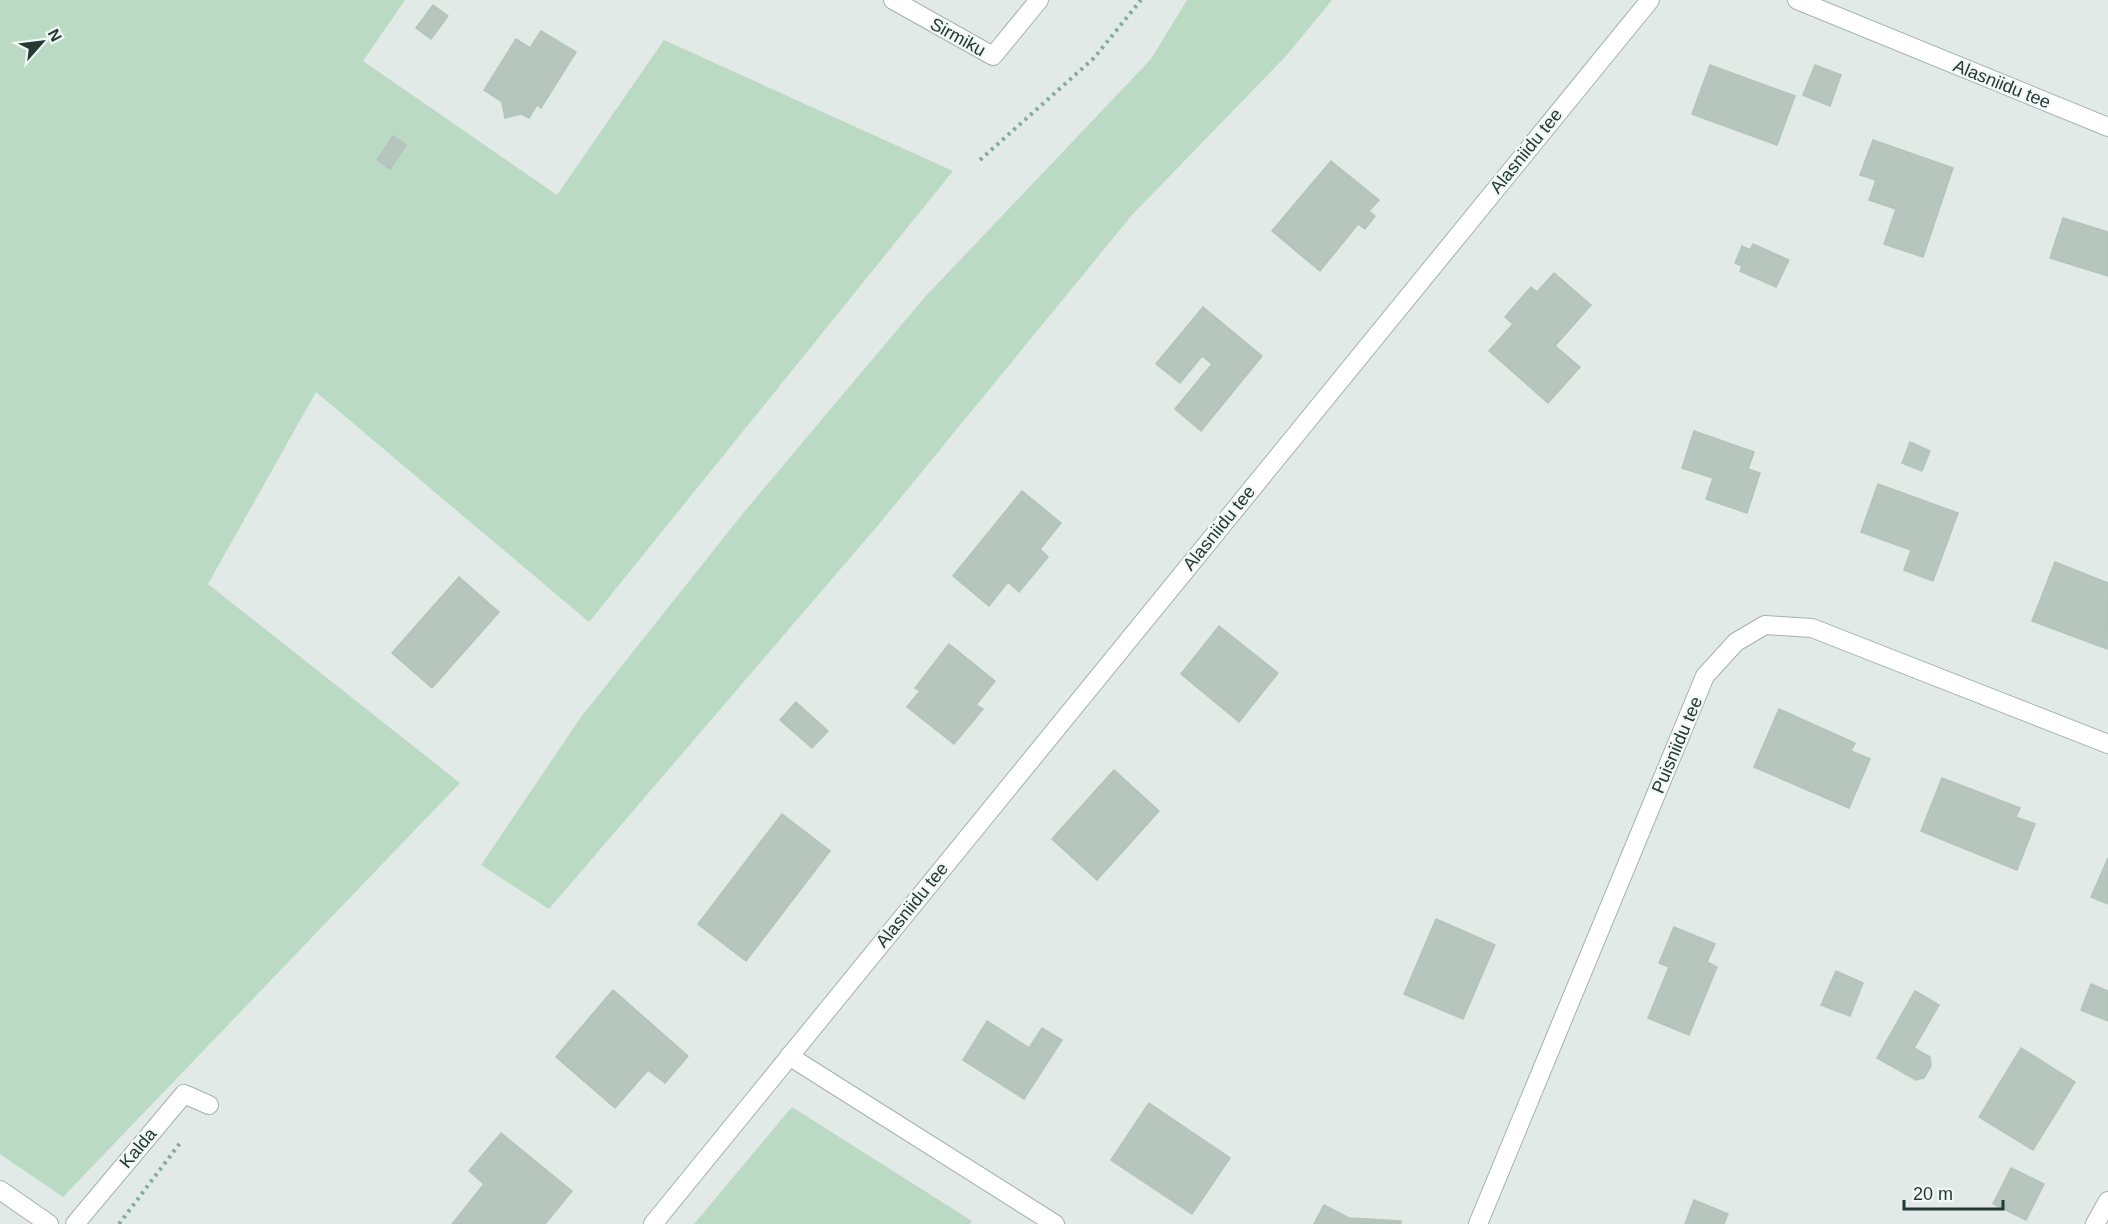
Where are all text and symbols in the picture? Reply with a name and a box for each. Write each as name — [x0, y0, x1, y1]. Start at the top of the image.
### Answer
north arrow — [12, 12, 72, 72]
street label: Sirmiku — [927, 14, 989, 60]
text: N — [45, 26, 65, 44]
street label: Alasniidu tee — [1950, 55, 2054, 113]
street label: Alasniidu tee — [1486, 105, 1566, 197]
street label: Alasniidu tee — [1179, 482, 1259, 574]
street label: Puisniidu tee — [1648, 694, 1706, 796]
street label: Alasniidu tee — [872, 859, 952, 951]
street label: Kalda — [116, 1123, 161, 1172]
scale bar — [1904, 1173, 2003, 1211]
text: 20 m — [1913, 1184, 1953, 1204]

